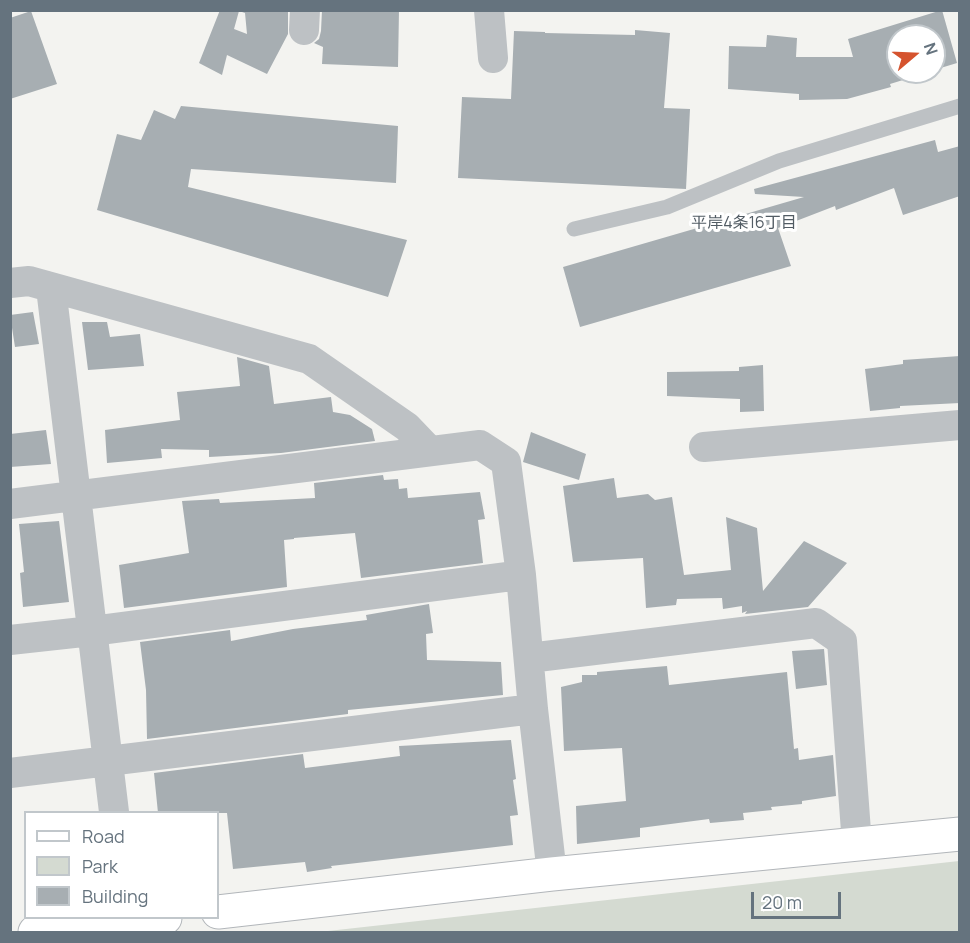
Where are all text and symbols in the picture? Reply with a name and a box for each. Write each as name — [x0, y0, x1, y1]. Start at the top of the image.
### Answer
north arrow — [886, 24, 946, 84]
text: N — [919, 40, 943, 58]
district label: 平岸4条16丁目 — [691, 214, 797, 234]
legend — [24, 811, 219, 919]
text: Road — [82, 824, 125, 848]
text: Park — [82, 854, 118, 878]
scale bar — [754, 880, 844, 918]
text: Building — [82, 884, 148, 908]
text: 20 m — [762, 890, 802, 914]

